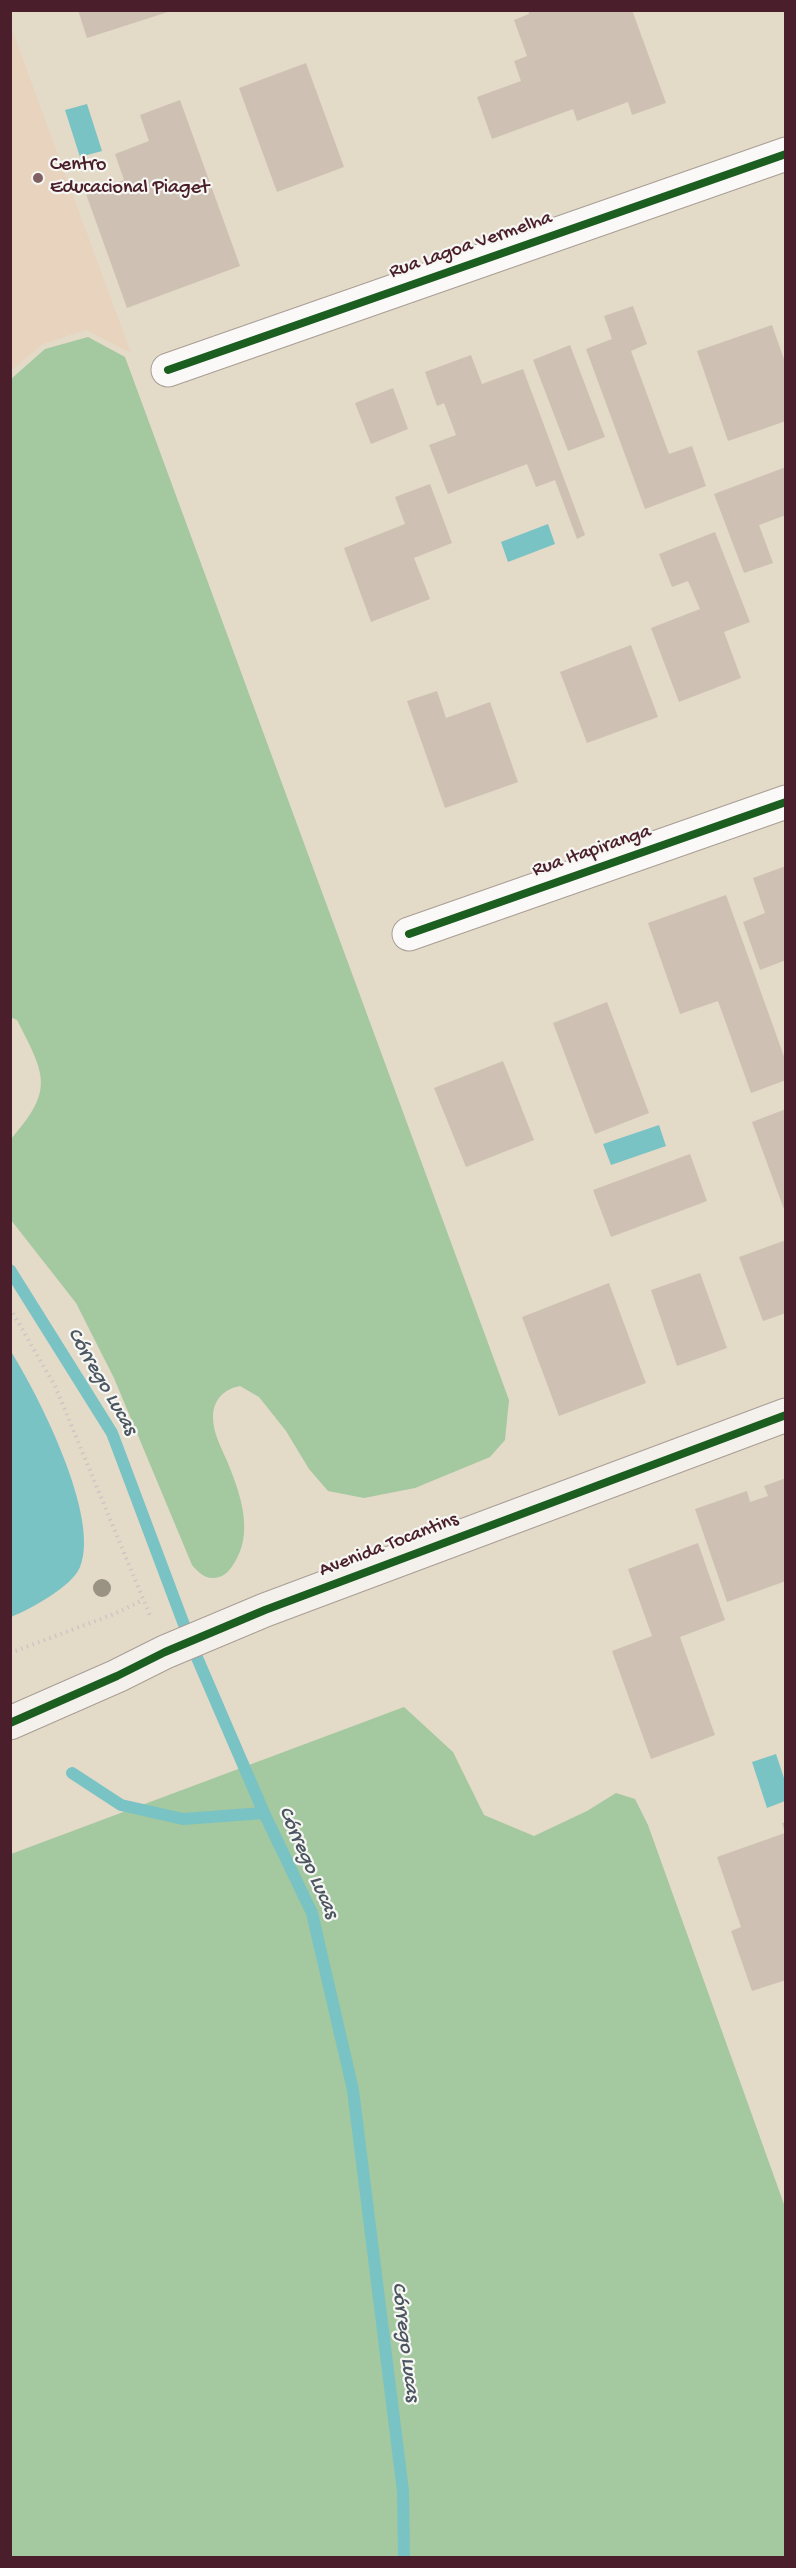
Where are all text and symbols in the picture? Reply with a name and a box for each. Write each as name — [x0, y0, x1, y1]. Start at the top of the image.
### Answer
place label: Centro Educacional Piaget — [50, 154, 209, 201]
marker: Centro Educacional Piaget — [31, 171, 45, 185]
street label: Rua Lagoa Vermelha — [386, 207, 556, 285]
street label: Rua Itapiranga — [529, 820, 655, 884]
water label: Córrego Lucas — [60, 1324, 142, 1440]
street label: Avenida Tocantins — [316, 1508, 462, 1584]
water label: Córrego Lucas — [271, 1803, 343, 1923]
water label: Córrego Lucas — [384, 2281, 424, 2403]

